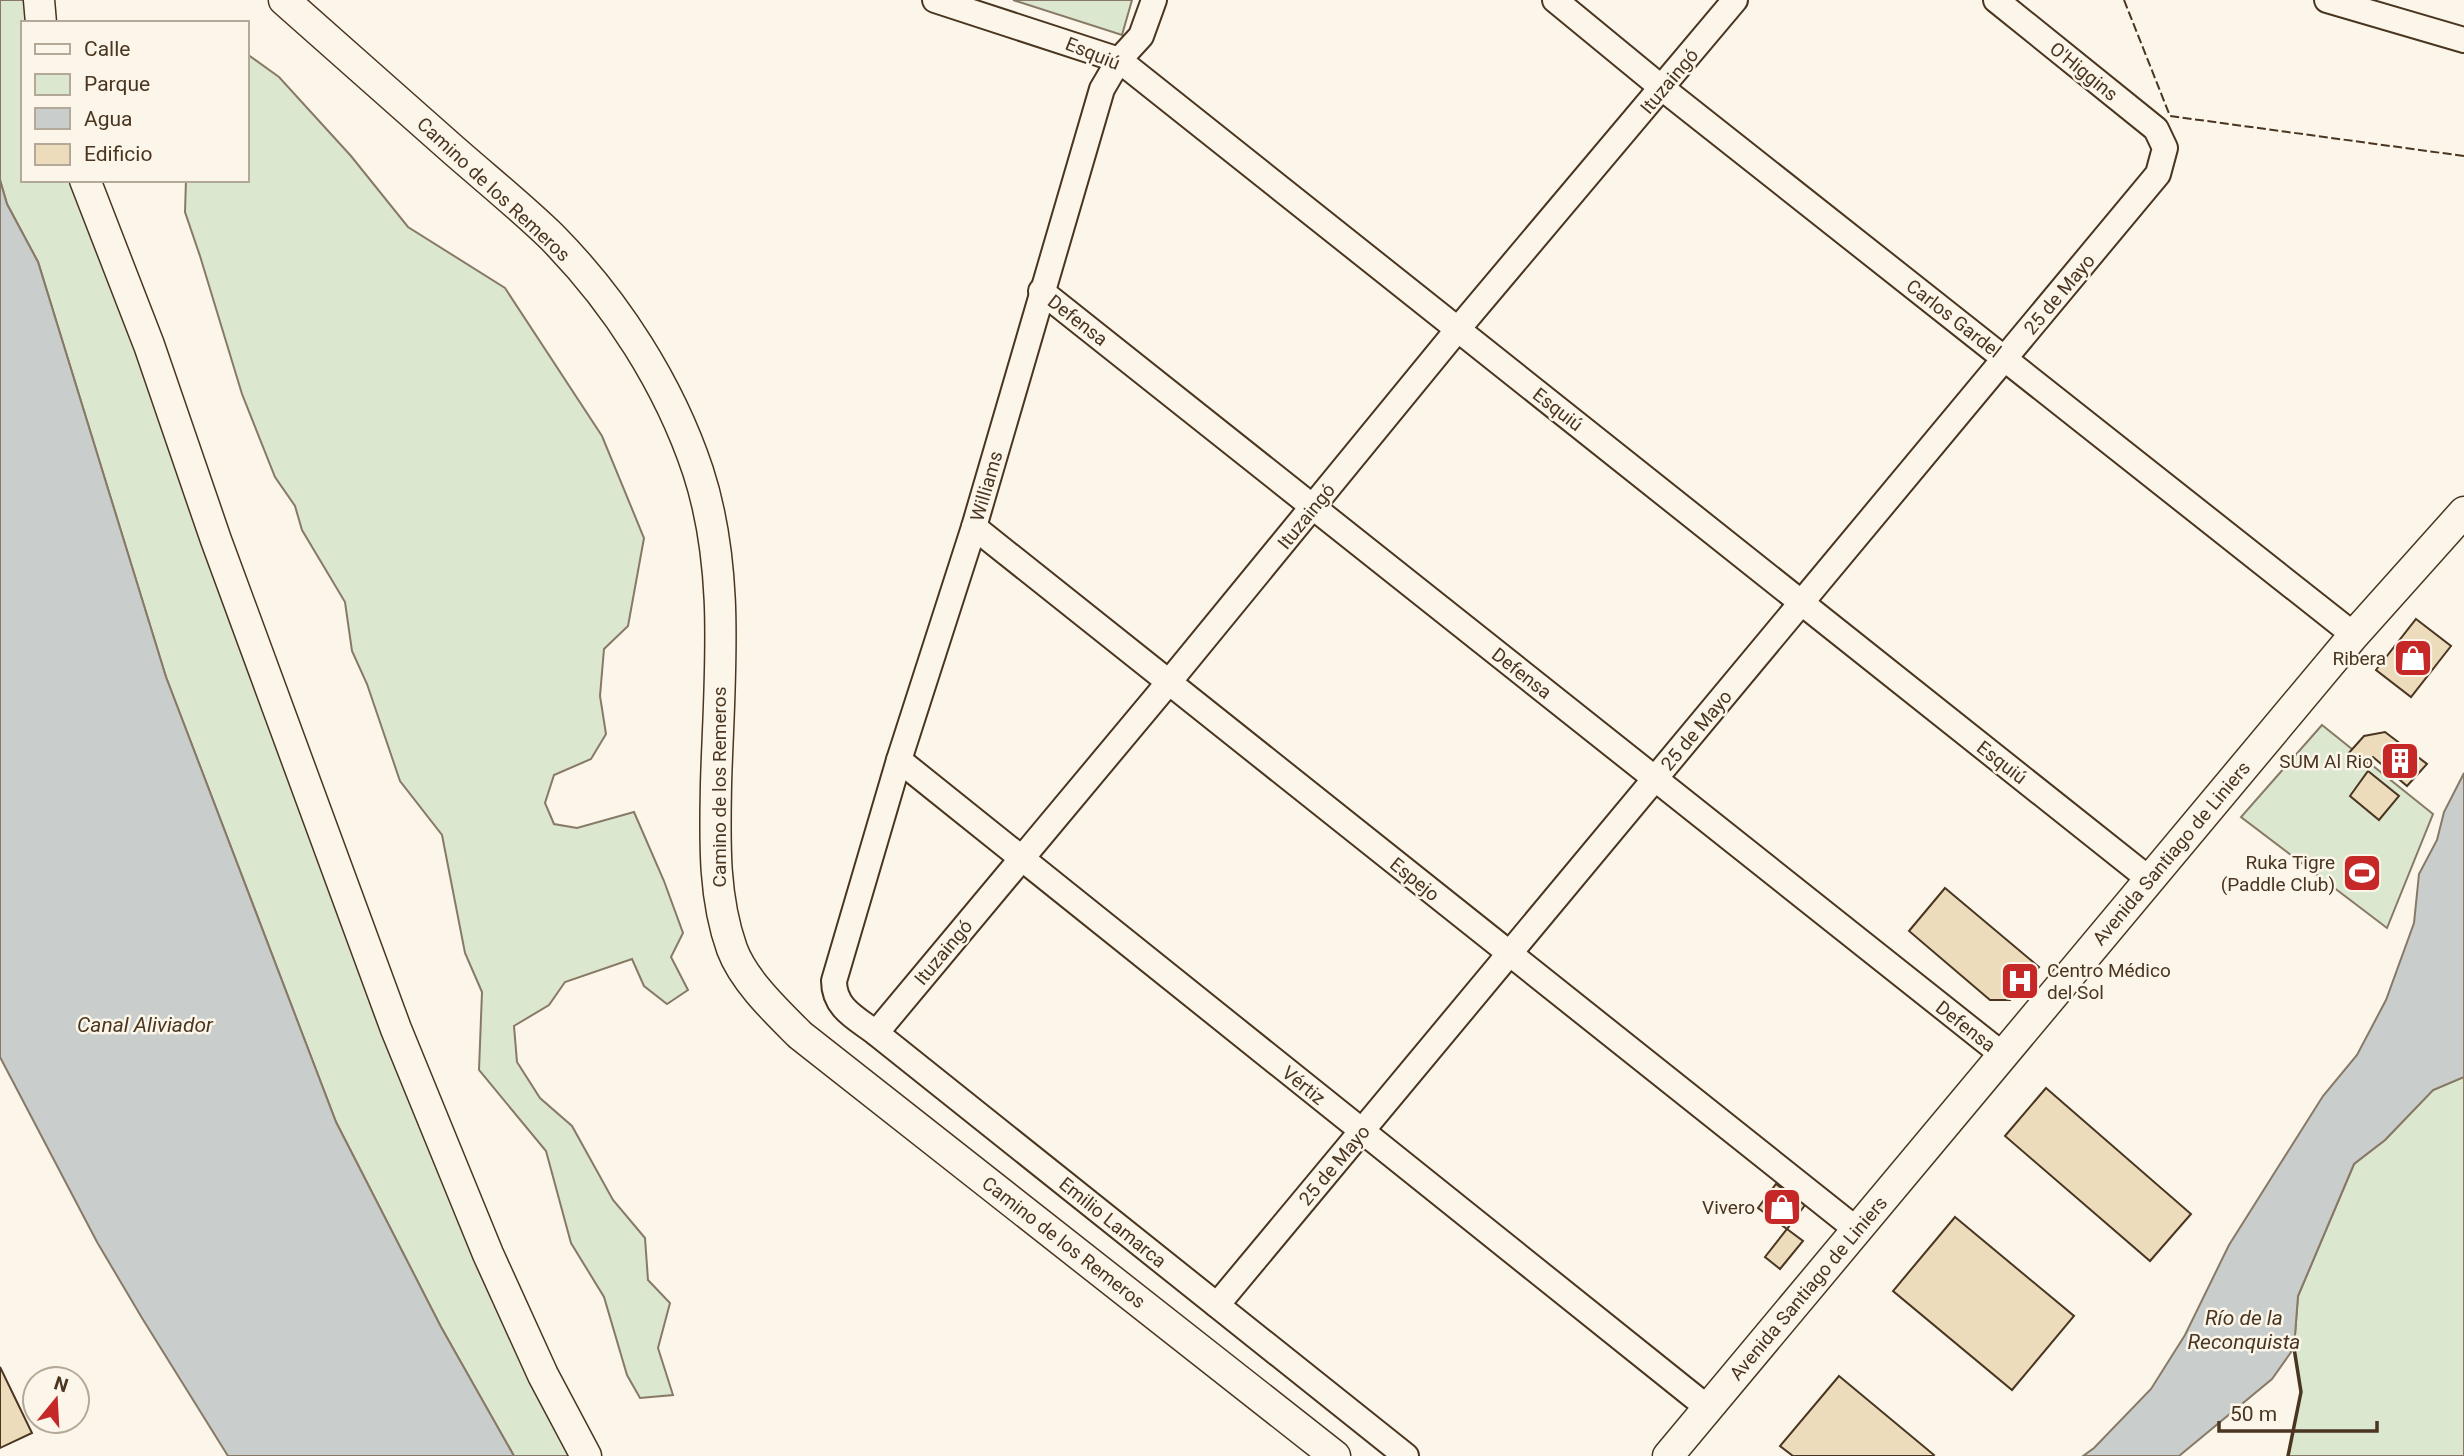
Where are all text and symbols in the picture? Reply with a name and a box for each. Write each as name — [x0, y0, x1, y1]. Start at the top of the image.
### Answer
legend — [21, 21, 248, 182]
street label: Esquiú — [1062, 32, 1124, 75]
text: Calle — [84, 37, 130, 61]
street label: O'Higgins — [2045, 37, 2122, 106]
street label: Ituzaingó — [1635, 44, 1703, 119]
text: Parque — [84, 72, 150, 96]
text: Agua — [84, 107, 133, 131]
street label: Camino de los Remeros — [412, 112, 575, 266]
text: Edificio — [84, 142, 152, 166]
street label: 25 de Mayo — [2019, 249, 2100, 339]
street label: Carlos Gardel — [1902, 274, 2006, 363]
street label: Defensa — [1043, 290, 1112, 351]
street label: Esquiú — [1528, 383, 1587, 436]
street label: Williams — [965, 448, 1007, 524]
street label: Ituzaingó — [1273, 479, 1340, 554]
shop icon: Ribera — [2392, 637, 2434, 679]
street label: Defensa — [1487, 643, 1556, 704]
place label: Ribera — [2333, 647, 2386, 670]
street label: 25 de Mayo — [1656, 685, 1737, 775]
street label: Camino de los Remeros — [708, 687, 731, 887]
street label: Esquiú — [1972, 736, 2031, 789]
building icon: SUM Al Rio — [2379, 740, 2421, 782]
place label: SUM Al Rio — [2279, 750, 2373, 773]
street label: Avenida Santiago de Liniers — [2088, 757, 2255, 950]
place label: Ruka Tigre (Paddle Club) — [2221, 851, 2335, 896]
sports icon: Ruka Tigre (Paddle Club) — [2341, 852, 2383, 894]
street label: Espejo — [1385, 853, 1444, 906]
street label: Ituzaingó — [909, 915, 977, 990]
place label: Centro Médico del Sol — [2047, 959, 2171, 1004]
hospital icon: Centro Médico del Sol — [1999, 960, 2041, 1002]
street label: Defensa — [1931, 996, 2000, 1057]
water label: Canal Aliviador — [77, 1013, 214, 1037]
street label: Vértiz — [1277, 1061, 1330, 1110]
street label: 25 de Mayo — [1294, 1120, 1375, 1210]
street label: Camino de los Remeros — [977, 1171, 1150, 1313]
street label: Emilio Lamarca — [1055, 1172, 1171, 1273]
shop icon: Vivero — [1761, 1186, 1803, 1228]
street label: Avenida Santiago de Liniers — [1725, 1192, 1892, 1385]
place label: Vivero — [1702, 1196, 1755, 1219]
water label: Río de la Reconquista — [2188, 1306, 2300, 1354]
north arrow — [21, 1365, 91, 1435]
text: N — [51, 1371, 71, 1397]
scale bar — [2219, 1390, 2376, 1434]
text: 50 m — [2230, 1402, 2277, 1426]

